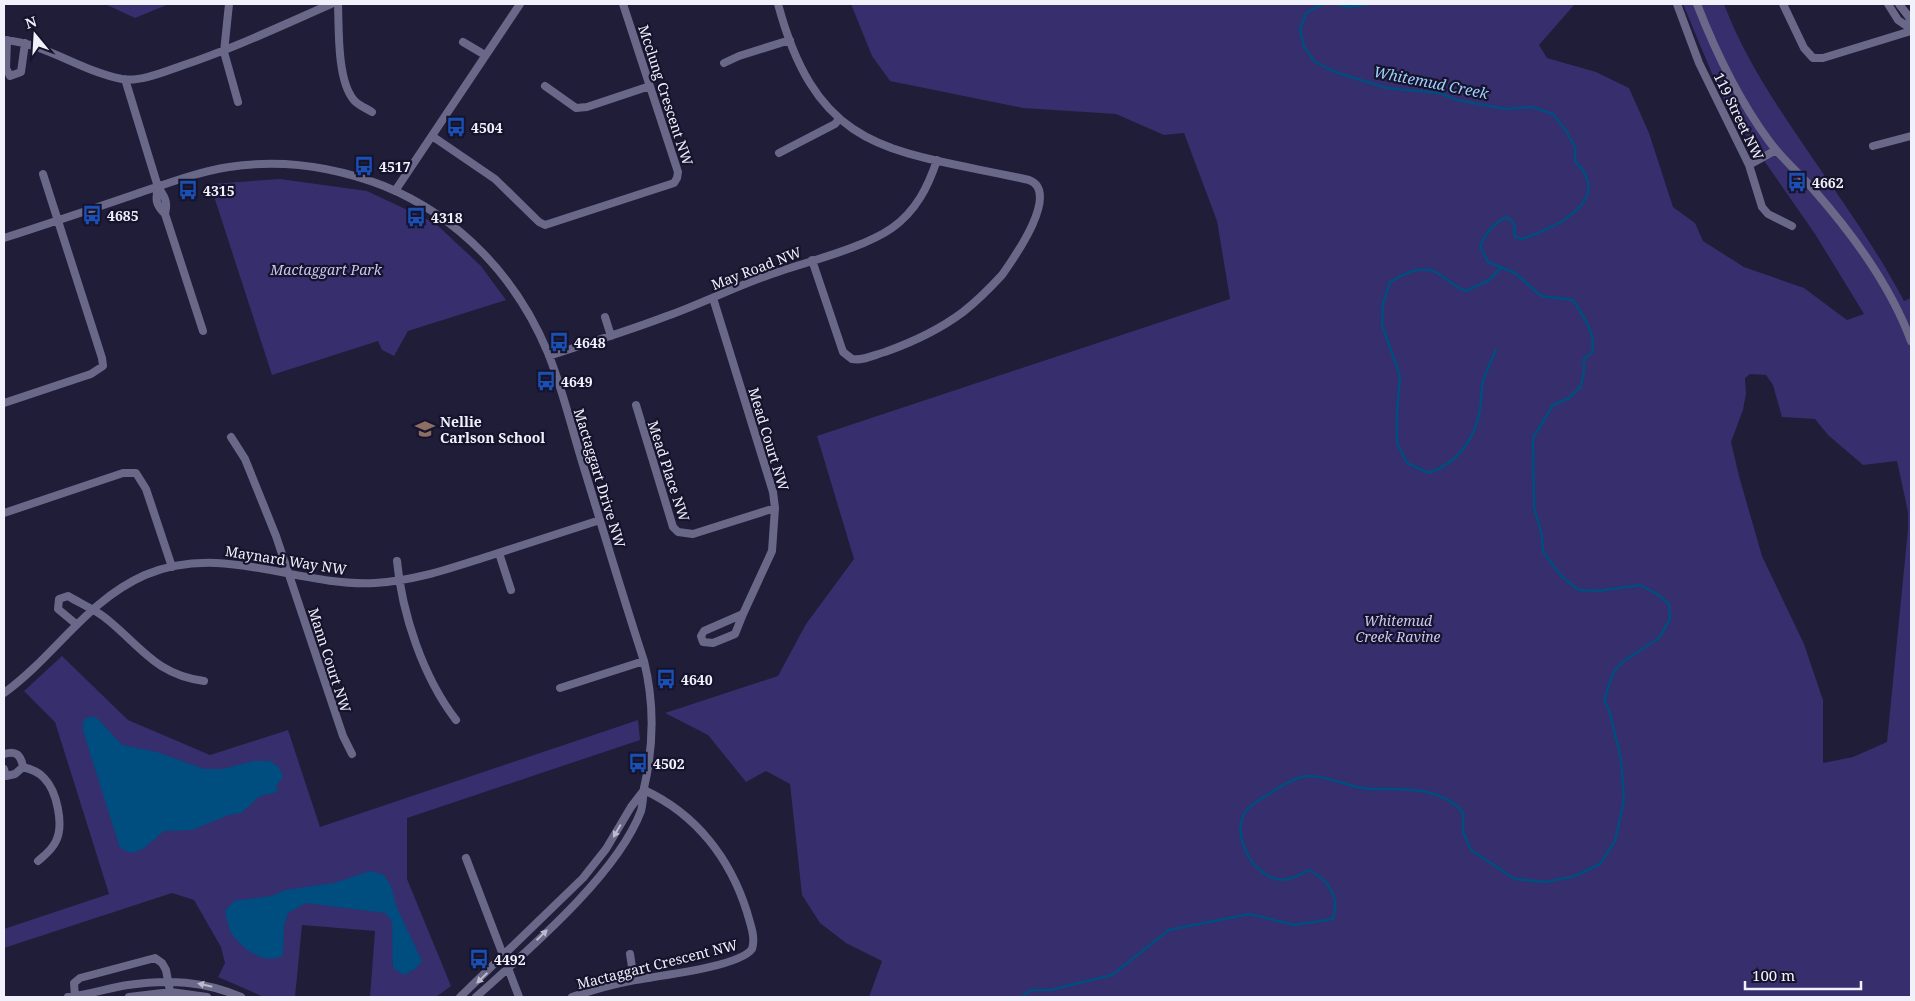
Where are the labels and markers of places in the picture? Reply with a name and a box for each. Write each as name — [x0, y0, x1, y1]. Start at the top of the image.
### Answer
bus stop icon: 4504 — [445, 116, 467, 138]
place label: 4504 — [471, 118, 503, 137]
bus stop icon: 4517 — [353, 155, 375, 177]
place label: 4517 — [379, 157, 411, 176]
bus stop icon: 4662 — [1786, 171, 1808, 193]
place label: 4662 — [1812, 173, 1844, 192]
bus stop icon: 4315 — [177, 179, 199, 201]
place label: 4315 — [203, 181, 235, 200]
bus stop icon: 4685 — [81, 204, 103, 226]
place label: 4685 — [107, 206, 139, 225]
bus stop icon: 4318 — [405, 206, 427, 228]
place label: 4318 — [431, 208, 463, 227]
bus stop icon: 4648 — [548, 331, 570, 353]
place label: 4648 — [574, 333, 606, 352]
bus stop icon: 4649 — [535, 370, 557, 392]
place label: 4649 — [561, 372, 593, 391]
place label: Nellie Carlson School — [440, 412, 545, 447]
school or university icon: Nellie Carlson School — [414, 418, 436, 440]
bus stop icon: 4640 — [655, 668, 677, 690]
place label: 4640 — [681, 670, 713, 689]
bus stop icon: 4502 — [627, 752, 649, 774]
place label: 4502 — [653, 754, 685, 773]
bus stop icon: 4492 — [468, 948, 490, 970]
place label: 4492 — [494, 950, 526, 969]

